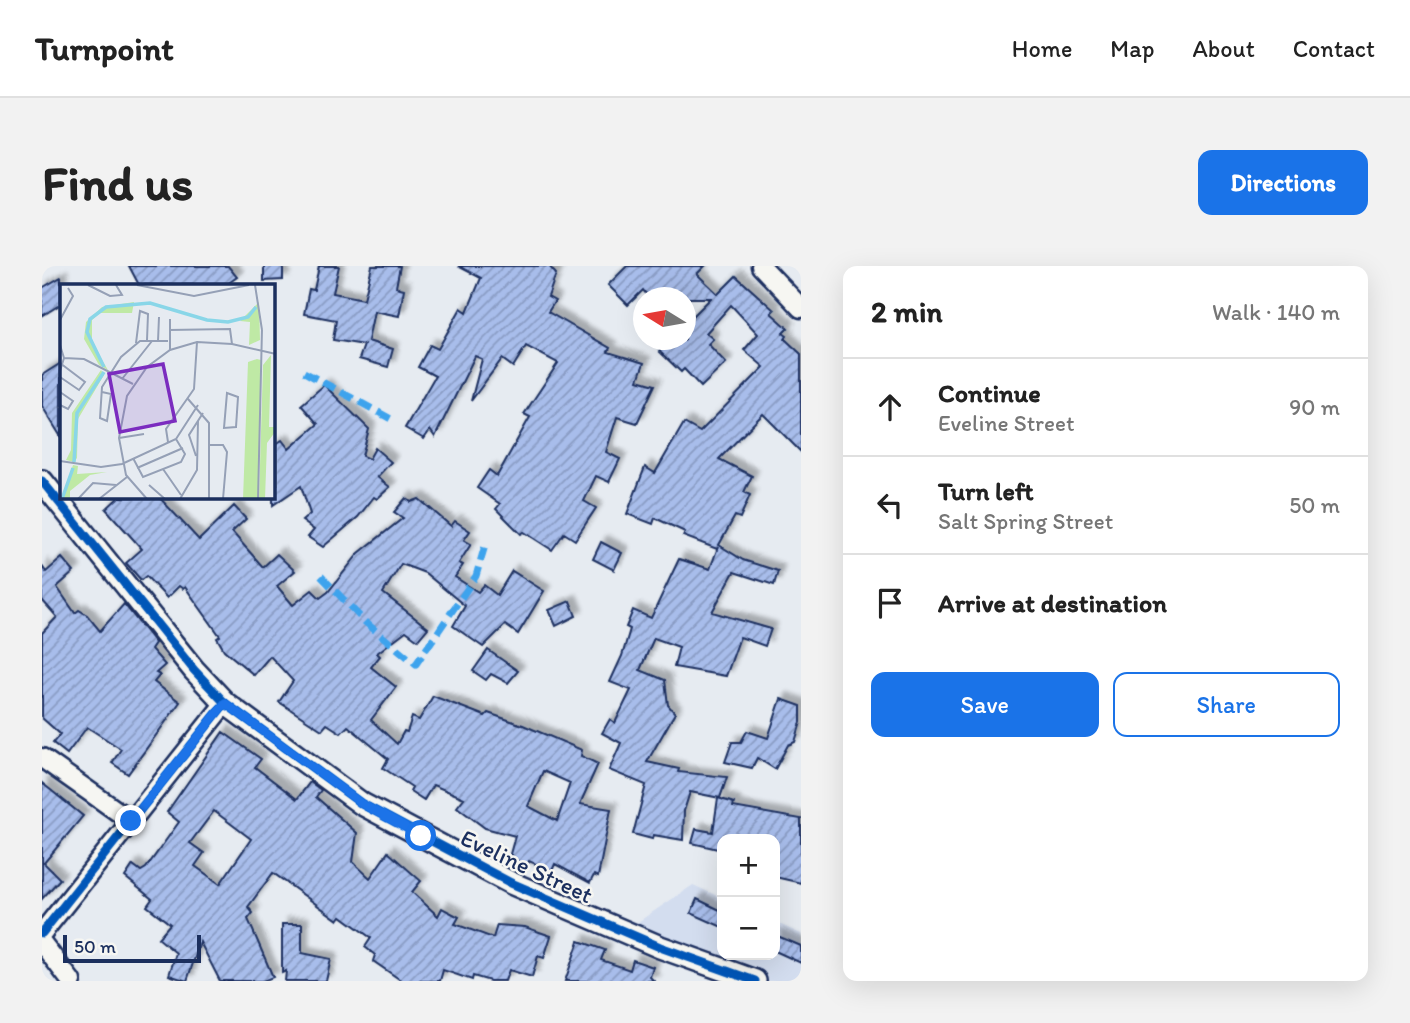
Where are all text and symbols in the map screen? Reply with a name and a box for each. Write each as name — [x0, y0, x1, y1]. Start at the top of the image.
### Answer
text: Turnpoint — [35, 29, 174, 68]
text: Home — [1012, 34, 1072, 63]
text: Map — [1110, 34, 1154, 63]
text: About — [1192, 34, 1255, 63]
text: Contact — [1293, 34, 1375, 63]
button: Directions — [1198, 150, 1368, 215]
text: Find us — [42, 153, 193, 212]
inset map — [60, 284, 275, 499]
north arrow — [633, 287, 696, 350]
text: 2 min — [871, 293, 942, 330]
text: Walk · 140 m — [1212, 298, 1340, 326]
text: Continue — [938, 377, 1041, 409]
icon: ahead — [871, 388, 909, 426]
text: 90 m — [1289, 393, 1340, 421]
text: Eveline Street — [938, 409, 1075, 437]
text: Turn left — [938, 475, 1034, 507]
icon: left — [871, 486, 909, 524]
text: 50 m — [1289, 491, 1340, 519]
text: Salt Spring Street — [938, 507, 1113, 535]
icon: arrive — [871, 584, 909, 622]
text: Arrive at destination — [938, 587, 1167, 619]
button: Save — [871, 672, 1099, 737]
button: Share — [1113, 672, 1340, 737]
route end — [115, 805, 146, 836]
route start — [405, 820, 436, 851]
street label: Eveline Street — [456, 823, 598, 909]
map controls — [717, 834, 780, 960]
button: + — [717, 834, 780, 897]
button: − — [717, 897, 780, 960]
scale bar — [63, 932, 201, 964]
text: 50 m — [74, 935, 116, 958]

